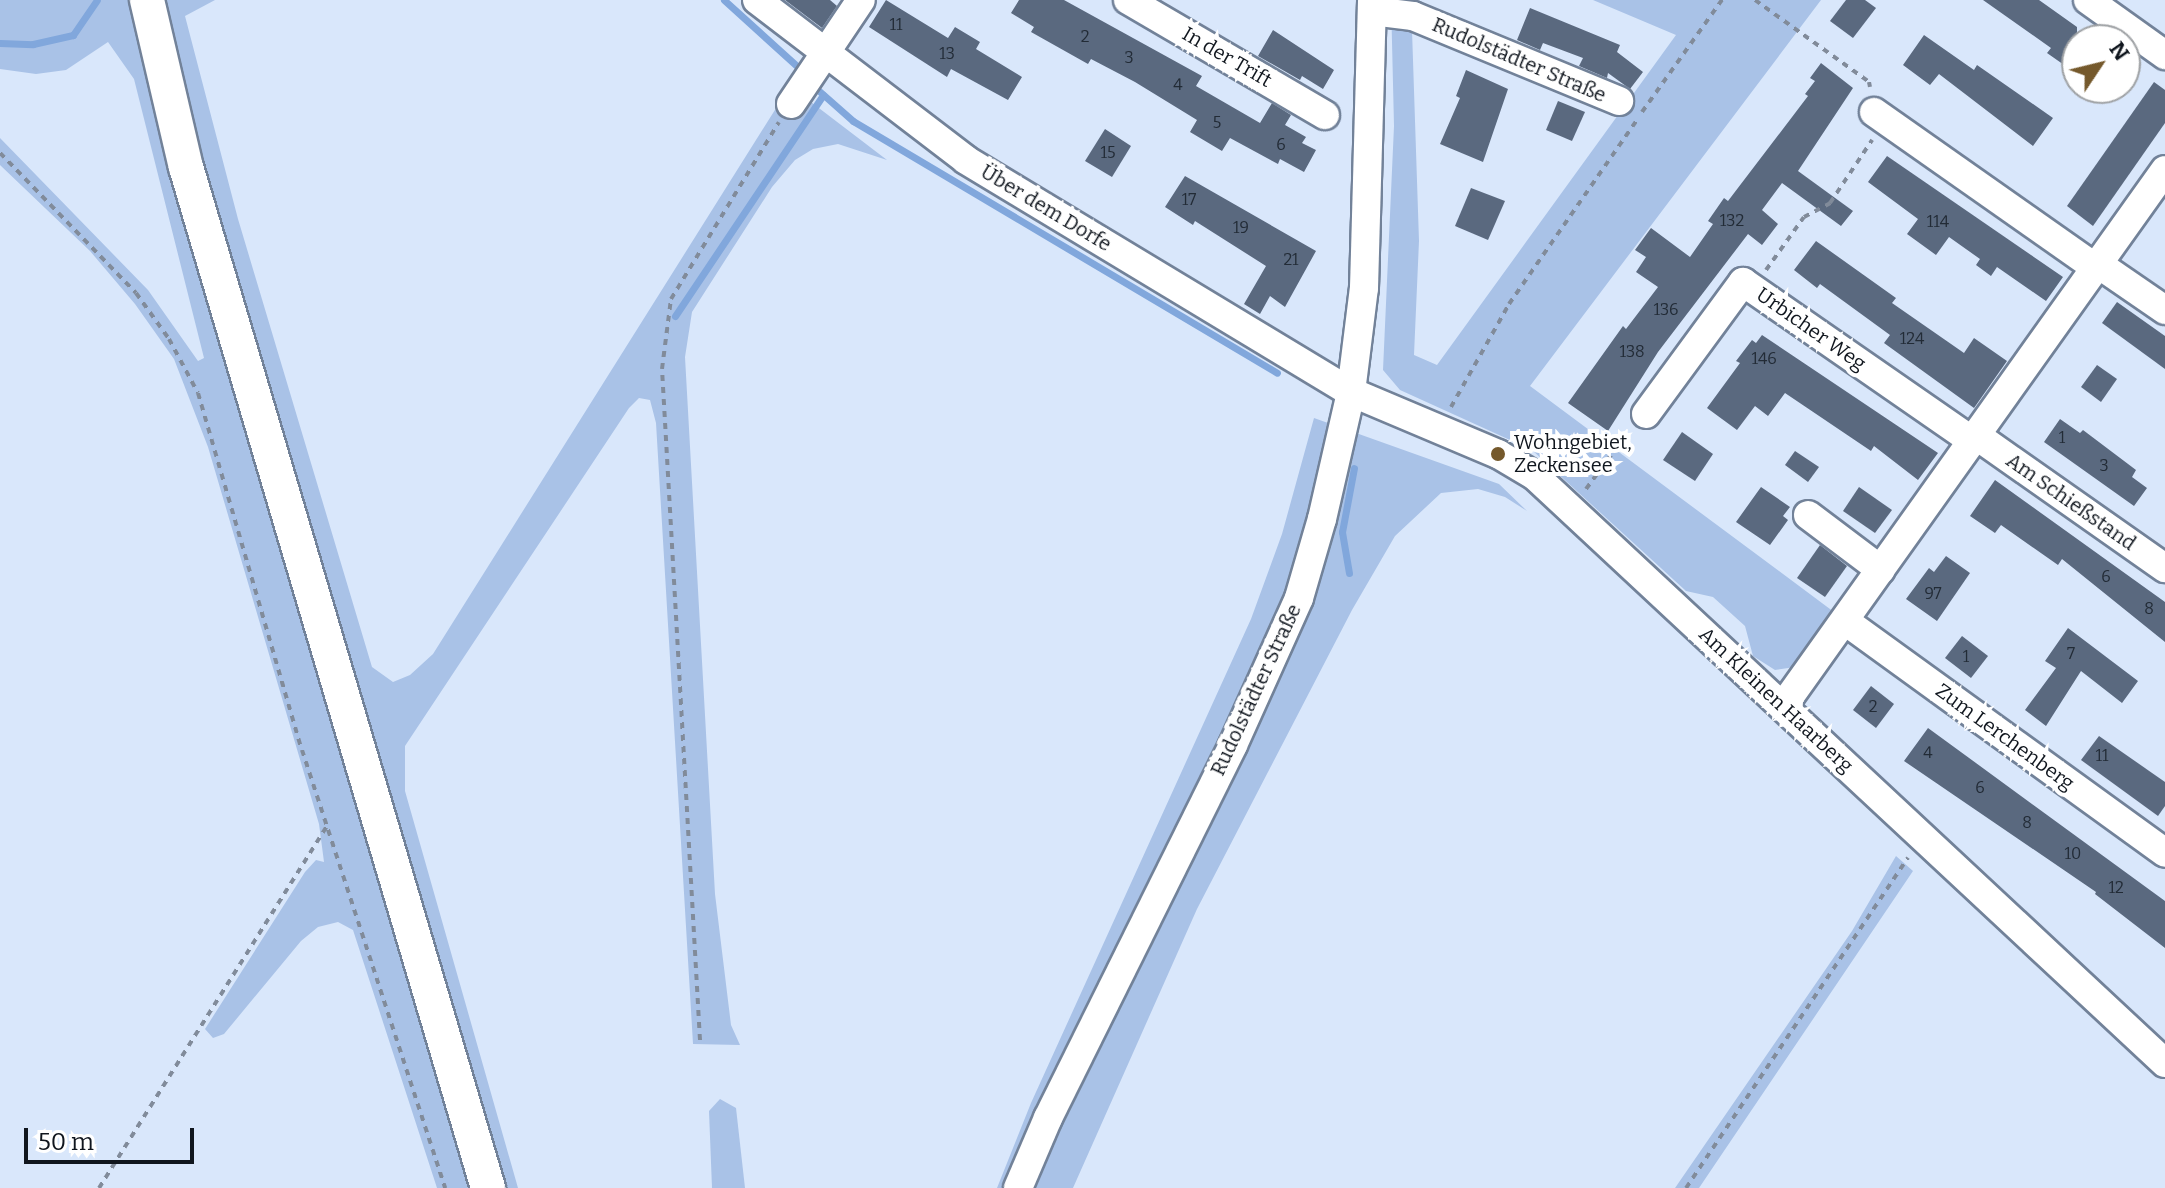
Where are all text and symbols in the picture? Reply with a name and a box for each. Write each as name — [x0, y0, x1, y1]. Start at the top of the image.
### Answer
street label: Rudolstädter Straße — [1429, 13, 1609, 107]
house number: 11 — [890, 15, 902, 35]
street label: In der Trift — [1178, 22, 1276, 92]
north arrow — [2061, 24, 2141, 104]
house number: 2 — [1081, 27, 1089, 47]
text: N — [2103, 36, 2135, 66]
house number: 13 — [939, 44, 955, 64]
house number: 3 — [1124, 48, 1134, 68]
house number: 4 — [1173, 75, 1183, 95]
house number: 5 — [1213, 113, 1221, 133]
house number: 6 — [1276, 135, 1286, 155]
house number: 15 — [1100, 143, 1116, 163]
street label: Über dem Dorfe — [976, 160, 1116, 256]
house number: 17 — [1182, 190, 1196, 210]
house number: 132 — [1720, 211, 1744, 231]
house number: 114 — [1927, 212, 1949, 232]
house number: 19 — [1233, 218, 1249, 238]
house number: 21 — [1283, 250, 1299, 270]
street label: Urbicher Weg — [1752, 282, 1870, 376]
house number: 136 — [1653, 300, 1679, 320]
house number: 124 — [1900, 329, 1924, 349]
house number: 138 — [1619, 342, 1645, 362]
house number: 146 — [1751, 349, 1777, 369]
house number: 1 — [2059, 428, 2065, 448]
place label: Wohngebiet, Zeckensee — [1514, 430, 1632, 477]
marker: Wohngebiet, Zeckensee — [1489, 445, 1507, 463]
street label: Am Schießstand — [2002, 448, 2140, 556]
house number: 3 — [2099, 456, 2109, 476]
house number: 6 — [2101, 567, 2111, 587]
house number: 97 — [1924, 584, 1942, 604]
house number: 8 — [2144, 599, 2154, 619]
street label: Rudolstädter Straße — [1206, 600, 1306, 780]
street label: Am Kleinen Haarberg — [1694, 622, 1858, 778]
house number: 7 — [2067, 644, 2075, 664]
house number: 1 — [1963, 647, 1969, 667]
street label: Zum Lerchenberg — [1931, 679, 2079, 795]
house number: 2 — [1869, 697, 1877, 717]
house number: 4 — [1923, 743, 1933, 763]
house number: 11 — [2096, 746, 2108, 766]
house number: 6 — [1975, 778, 1985, 798]
house number: 8 — [2022, 813, 2032, 833]
house number: 10 — [2065, 844, 2081, 864]
house number: 12 — [2108, 878, 2124, 898]
scale bar — [28, 1112, 198, 1162]
text: 50 m — [38, 1128, 94, 1156]

